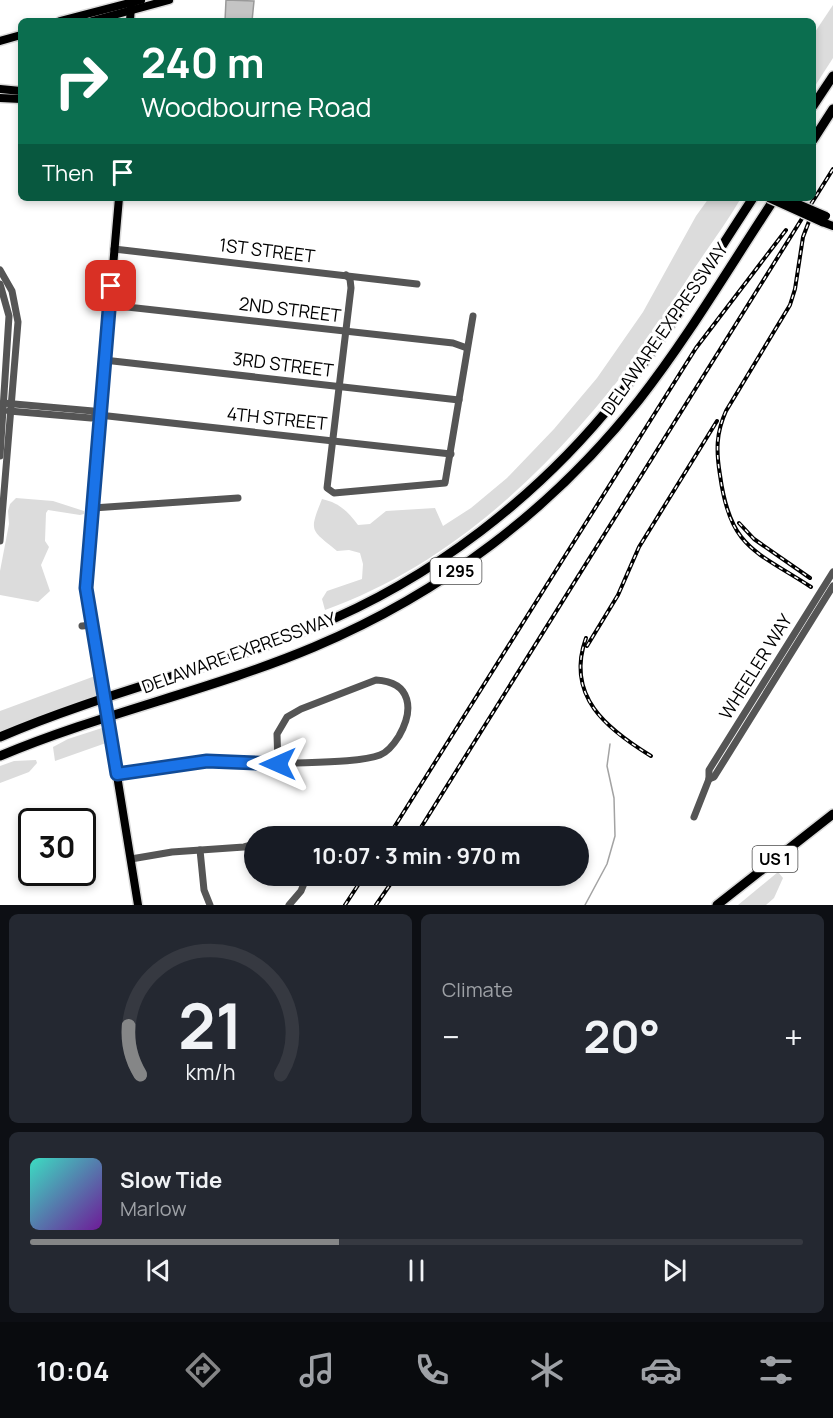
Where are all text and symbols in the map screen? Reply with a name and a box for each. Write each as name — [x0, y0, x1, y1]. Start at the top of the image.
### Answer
text: 240 m — [141, 33, 265, 91]
icon: right — [42, 42, 120, 120]
text: Woodbourne Road — [141, 88, 371, 125]
icon: arrive — [106, 156, 139, 189]
text: Then — [42, 158, 94, 188]
street label: 1ST STREET — [218, 232, 317, 268]
street label: DELAWARE EXPRESSWAY — [596, 237, 733, 419]
pin — [85, 260, 136, 311]
icon: arrive — [94, 269, 127, 302]
street label: 2ND STREET — [238, 291, 343, 327]
street label: 3RD STREET — [231, 346, 335, 382]
street label: 4TH STREET — [226, 401, 329, 435]
road number: I 295 — [430, 558, 482, 584]
street label: DELAWARE EXPRESSWAY — [138, 605, 340, 698]
street label: WHEELER WAY — [713, 608, 798, 724]
position arrow — [246, 732, 310, 796]
speed limit sign: 30 — [18, 808, 96, 886]
text: 10:07 · 3 min · 970 m — [312, 841, 521, 871]
road number: US 1 — [752, 846, 798, 872]
text: Climate — [442, 976, 513, 1003]
text: 21 — [178, 982, 243, 1068]
text: 20° — [584, 1005, 660, 1067]
text: − — [442, 1014, 460, 1059]
text: + — [784, 1014, 803, 1059]
text: km/h — [186, 1058, 235, 1087]
text: Slow Tide — [120, 1165, 222, 1195]
text: Marlow — [120, 1195, 187, 1222]
icon: previous — [142, 1254, 175, 1287]
icon: pause — [400, 1254, 433, 1287]
icon: next — [658, 1254, 691, 1287]
icon: directions — [182, 1349, 224, 1391]
icon: music — [296, 1349, 338, 1391]
icon: phone — [411, 1349, 453, 1391]
icon: climate — [526, 1349, 568, 1391]
icon: car — [640, 1349, 682, 1391]
icon: filters — [755, 1349, 797, 1391]
text: 10:04 — [36, 1352, 109, 1389]

